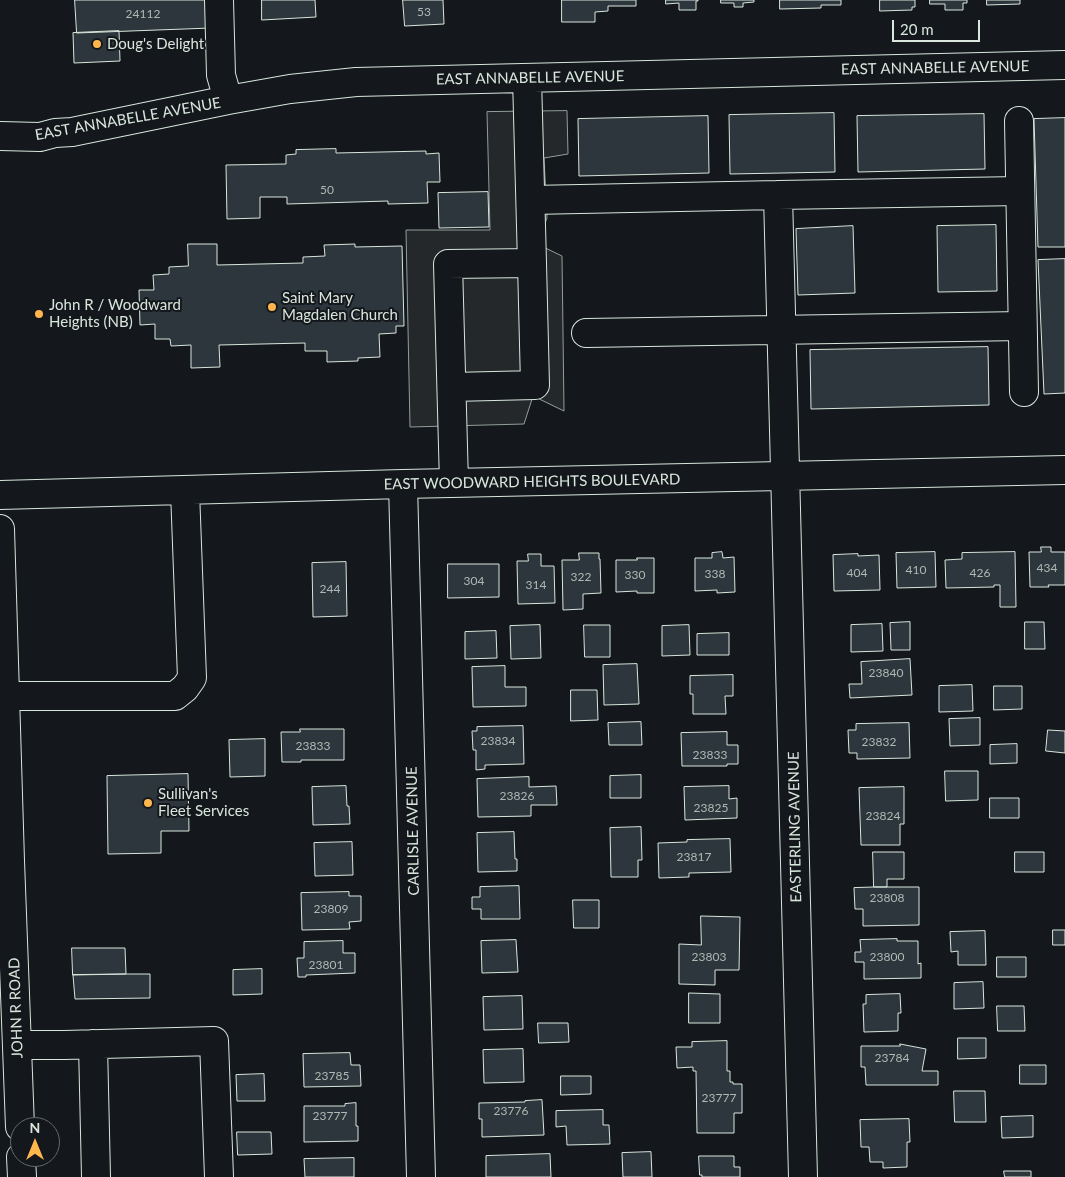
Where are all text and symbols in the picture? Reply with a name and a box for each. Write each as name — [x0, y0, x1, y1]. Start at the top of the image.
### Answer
house number: 53 — [417, 5, 431, 19]
house number: 24112 — [126, 7, 160, 21]
scale bar — [895, 10, 982, 42]
text: 20 m — [900, 20, 934, 38]
place label: Doug's Delight — [107, 35, 204, 53]
marker: Doug's Delight — [91, 38, 103, 50]
street label: EAST ANNABELLE AVENUE — [841, 57, 1029, 79]
street label: EAST ANNABELLE AVENUE — [436, 67, 624, 89]
street label: EAST ANNABELLE AVENUE — [34, 94, 222, 144]
house number: 50 — [320, 183, 334, 197]
place label: Saint Mary Magdalen Church — [282, 289, 398, 324]
place label: John R / Woodward Heights (NB) — [49, 296, 181, 331]
marker: Saint Mary Magdalen Church — [266, 301, 278, 313]
marker: John R / Woodward Heights (NB) — [33, 308, 45, 320]
street label: EAST WOODWARD HEIGHTS BOULEVARD — [383, 470, 681, 494]
house number: 434 — [1037, 561, 1057, 575]
house number: 410 — [906, 563, 926, 577]
house number: 404 — [847, 566, 867, 580]
house number: 426 — [970, 566, 990, 580]
house number: 338 — [705, 567, 725, 581]
house number: 330 — [625, 568, 645, 582]
house number: 322 — [571, 570, 591, 584]
house number: 304 — [464, 574, 484, 588]
house number: 314 — [526, 578, 546, 592]
house number: 244 — [320, 582, 340, 596]
house number: 23840 — [869, 666, 903, 680]
house number: 23834 — [481, 734, 515, 748]
house number: 23832 — [862, 735, 896, 749]
house number: 23833 — [296, 739, 330, 753]
house number: 23833 — [693, 748, 727, 762]
street label: EASTERLING AVENUE — [785, 751, 805, 903]
street label: CARLISLE AVENUE — [403, 766, 423, 896]
place label: Sullivan's Fleet Services — [158, 785, 249, 820]
house number: 23826 — [500, 789, 534, 803]
marker: Sullivan's Fleet Services — [142, 797, 154, 809]
house number: 23825 — [694, 801, 728, 815]
house number: 23824 — [866, 809, 900, 823]
house number: 23817 — [677, 850, 711, 864]
house number: 23808 — [870, 891, 904, 905]
house number: 23809 — [314, 902, 348, 916]
house number: 23803 — [692, 950, 726, 964]
house number: 23800 — [870, 950, 904, 964]
street label: JOHN R ROAD — [5, 957, 27, 1059]
house number: 23801 — [309, 958, 343, 972]
house number: 23784 — [875, 1051, 909, 1065]
house number: 23785 — [315, 1069, 349, 1083]
house number: 23777 — [702, 1091, 736, 1105]
house number: 23776 — [494, 1104, 528, 1118]
house number: 23777 — [313, 1109, 347, 1123]
north arrow — [10, 1117, 60, 1167]
text: N — [30, 1119, 40, 1136]

